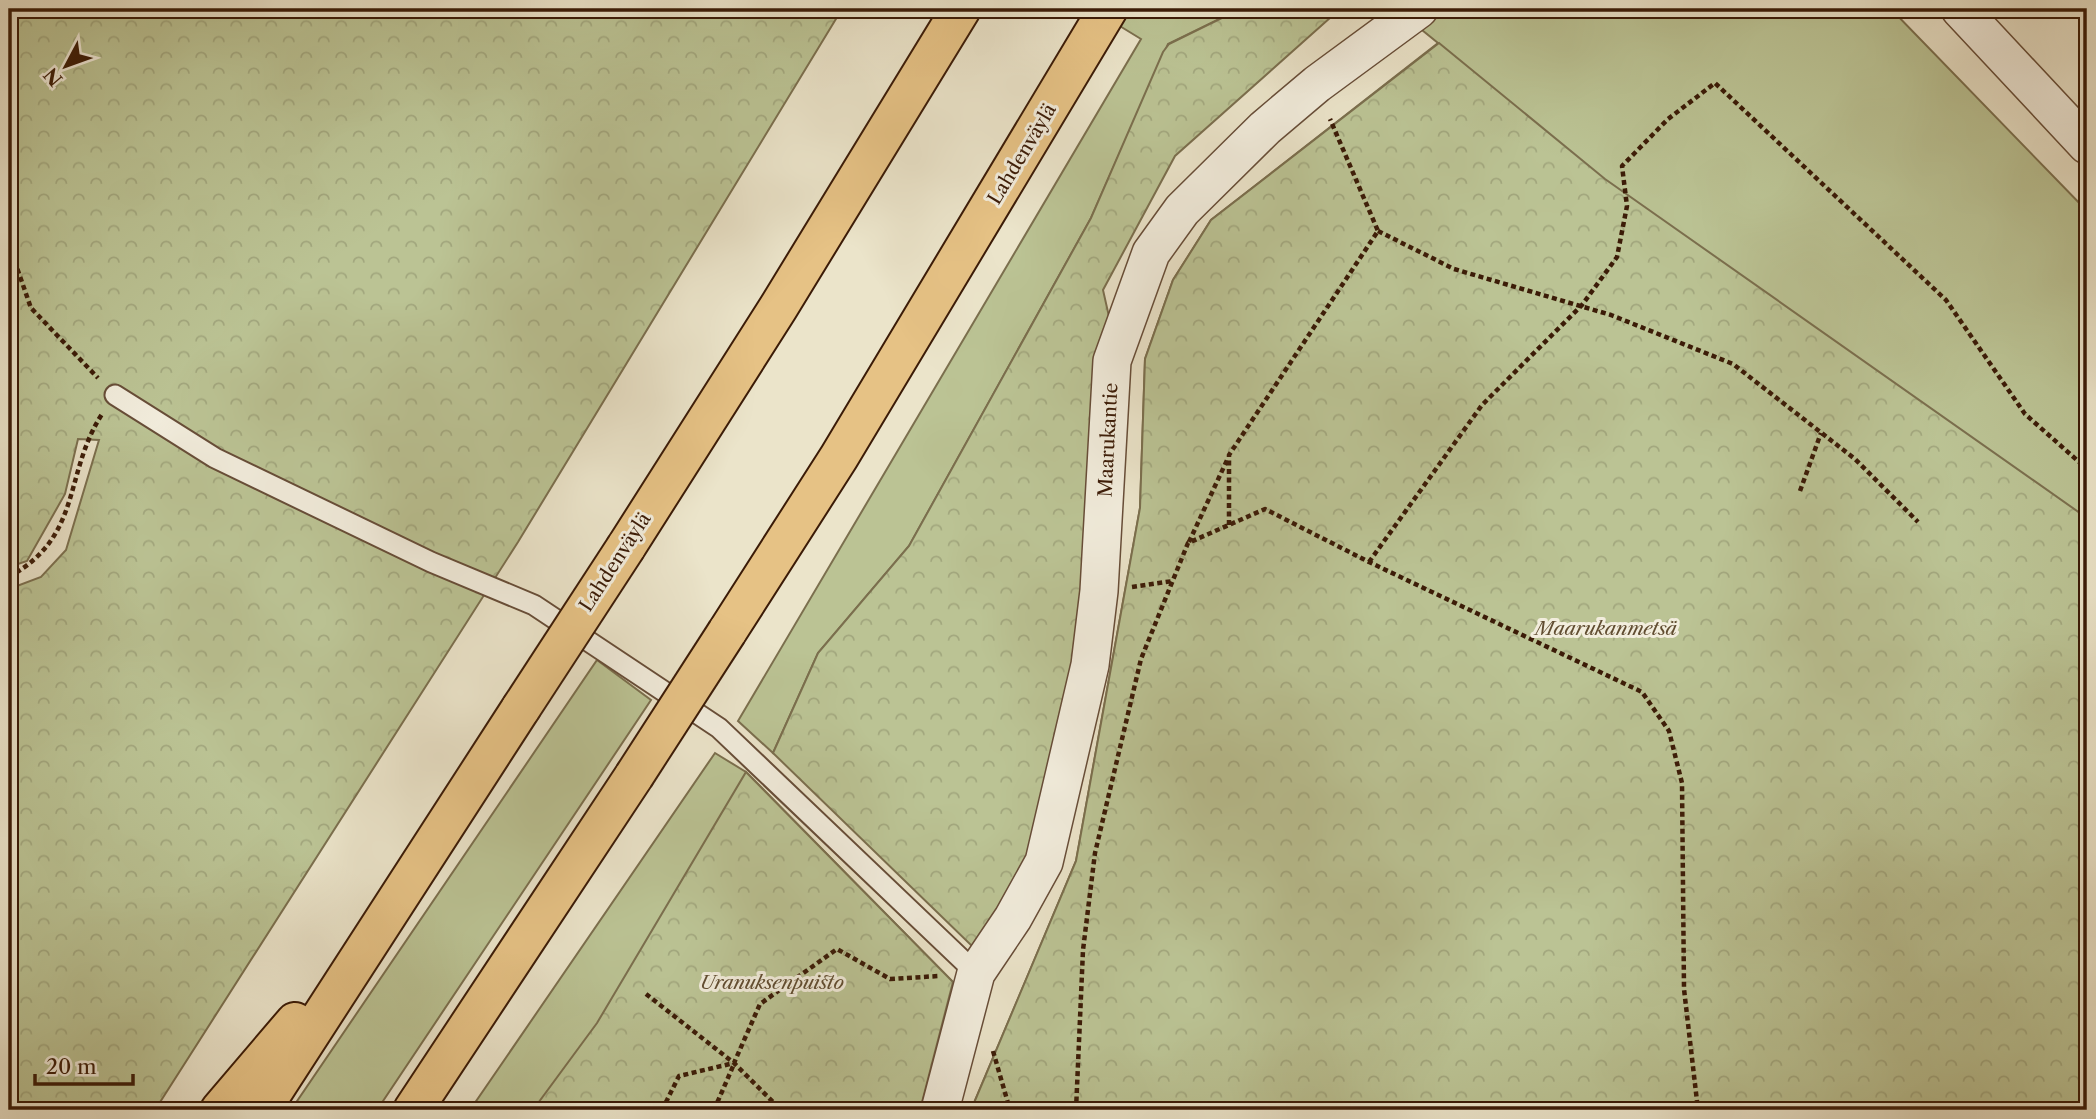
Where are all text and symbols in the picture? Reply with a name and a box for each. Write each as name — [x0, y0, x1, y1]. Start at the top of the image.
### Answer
north arrow — [32, 32, 102, 102]
text: N — [39, 63, 68, 91]
street label: Lahdenväylä — [983, 99, 1061, 209]
street label: Maarukantie — [1094, 382, 1122, 498]
street label: Lahdenväylä — [574, 508, 656, 616]
park label: Maarukanmetsä — [1533, 617, 1678, 640]
park label: Uranuksenpuisto — [700, 971, 844, 994]
scale bar — [35, 1042, 133, 1086]
text: 20 m — [46, 1054, 97, 1079]

